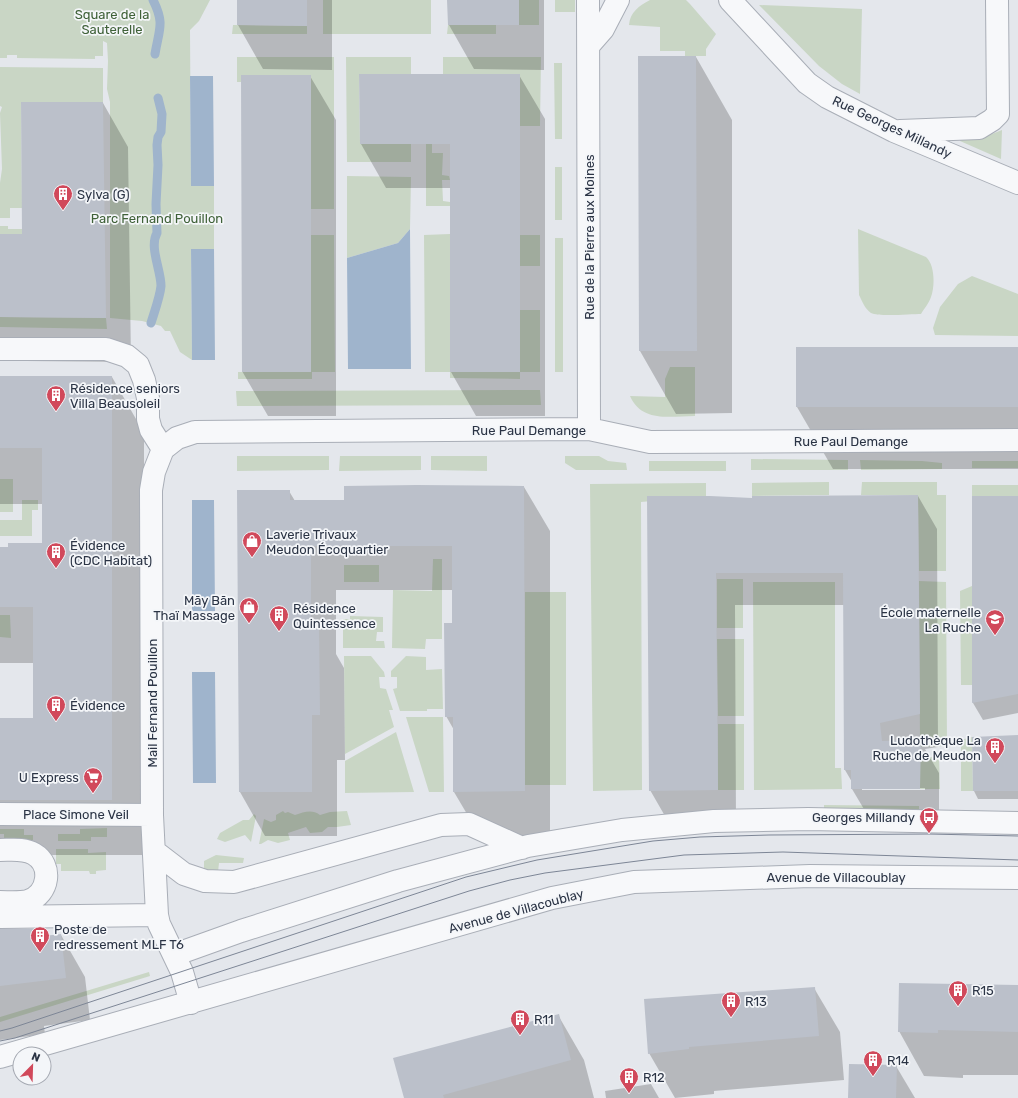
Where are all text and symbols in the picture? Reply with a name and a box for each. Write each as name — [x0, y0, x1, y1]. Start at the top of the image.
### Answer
park label: Square de la Sauterelle — [75, 7, 149, 37]
street label: Rue Georges Millandy — [830, 93, 954, 162]
street label: Rue de la Pierre aux Moines — [582, 154, 597, 320]
building icon: Sylva (G) — [52, 183, 74, 211]
place label: Sylva (G) — [77, 187, 130, 202]
park label: Parc Fernand Pouillon — [91, 211, 223, 226]
place label: Résidence seniors Villa Beausoleil — [70, 381, 180, 411]
building icon: Résidence seniors Villa Beausoleil — [45, 384, 67, 412]
street label: Rue Paul Demange — [472, 423, 586, 439]
street label: Rue Paul Demange — [794, 434, 908, 450]
place label: Laverie Trivaux Meudon Écoquartier — [266, 527, 388, 557]
shop icon: Laverie Trivaux Meudon Écoquartier — [241, 530, 263, 558]
place label: Évidence (CDC Habitat) — [70, 538, 152, 568]
building icon: Évidence (CDC Habitat) — [45, 541, 67, 569]
place label: Māy Bān Thaï Massage — [153, 593, 235, 624]
shop icon: Māy Bān Thaï Massage — [238, 596, 260, 624]
place label: Résidence Quintessence — [293, 601, 376, 631]
building icon: Résidence Quintessence — [268, 604, 290, 632]
place label: École maternelle La Ruche — [880, 605, 981, 635]
school or university icon: École maternelle La Ruche — [984, 608, 1006, 636]
street label: Mail Fernand Pouillon — [145, 639, 160, 767]
building icon: Évidence — [45, 694, 67, 722]
place label: Évidence — [70, 698, 125, 713]
place label: Ludothèque La Ruche de Meudon — [872, 733, 981, 763]
building icon: Ludothèque La Ruche de Meudon — [984, 736, 1006, 764]
supermarket icon: U Express — [82, 766, 104, 794]
place label: U Express — [19, 770, 79, 785]
bus stop icon: Georges Millandy — [918, 806, 940, 834]
street label: Place Simone Veil — [23, 807, 129, 822]
place label: Georges Millandy — [812, 810, 915, 826]
street label: Avenue de Villacoublay — [766, 870, 906, 885]
street label: Avenue de Villacoublay — [447, 886, 585, 936]
place label: Poste de redressement MLF T6 — [54, 922, 184, 952]
building icon: Poste de redressement MLF T6 — [29, 925, 51, 953]
building icon: R15 — [947, 979, 969, 1007]
place label: R15 — [972, 983, 994, 998]
building icon: R13 — [720, 990, 742, 1018]
place label: R13 — [745, 994, 767, 1009]
building icon: R11 — [509, 1008, 531, 1036]
place label: R11 — [534, 1012, 554, 1027]
north arrow — [12, 1046, 52, 1086]
building icon: R14 — [862, 1049, 884, 1077]
text: N — [30, 1050, 42, 1065]
place label: R14 — [887, 1053, 909, 1068]
building icon: R12 — [618, 1066, 640, 1094]
place label: R12 — [643, 1070, 665, 1085]

